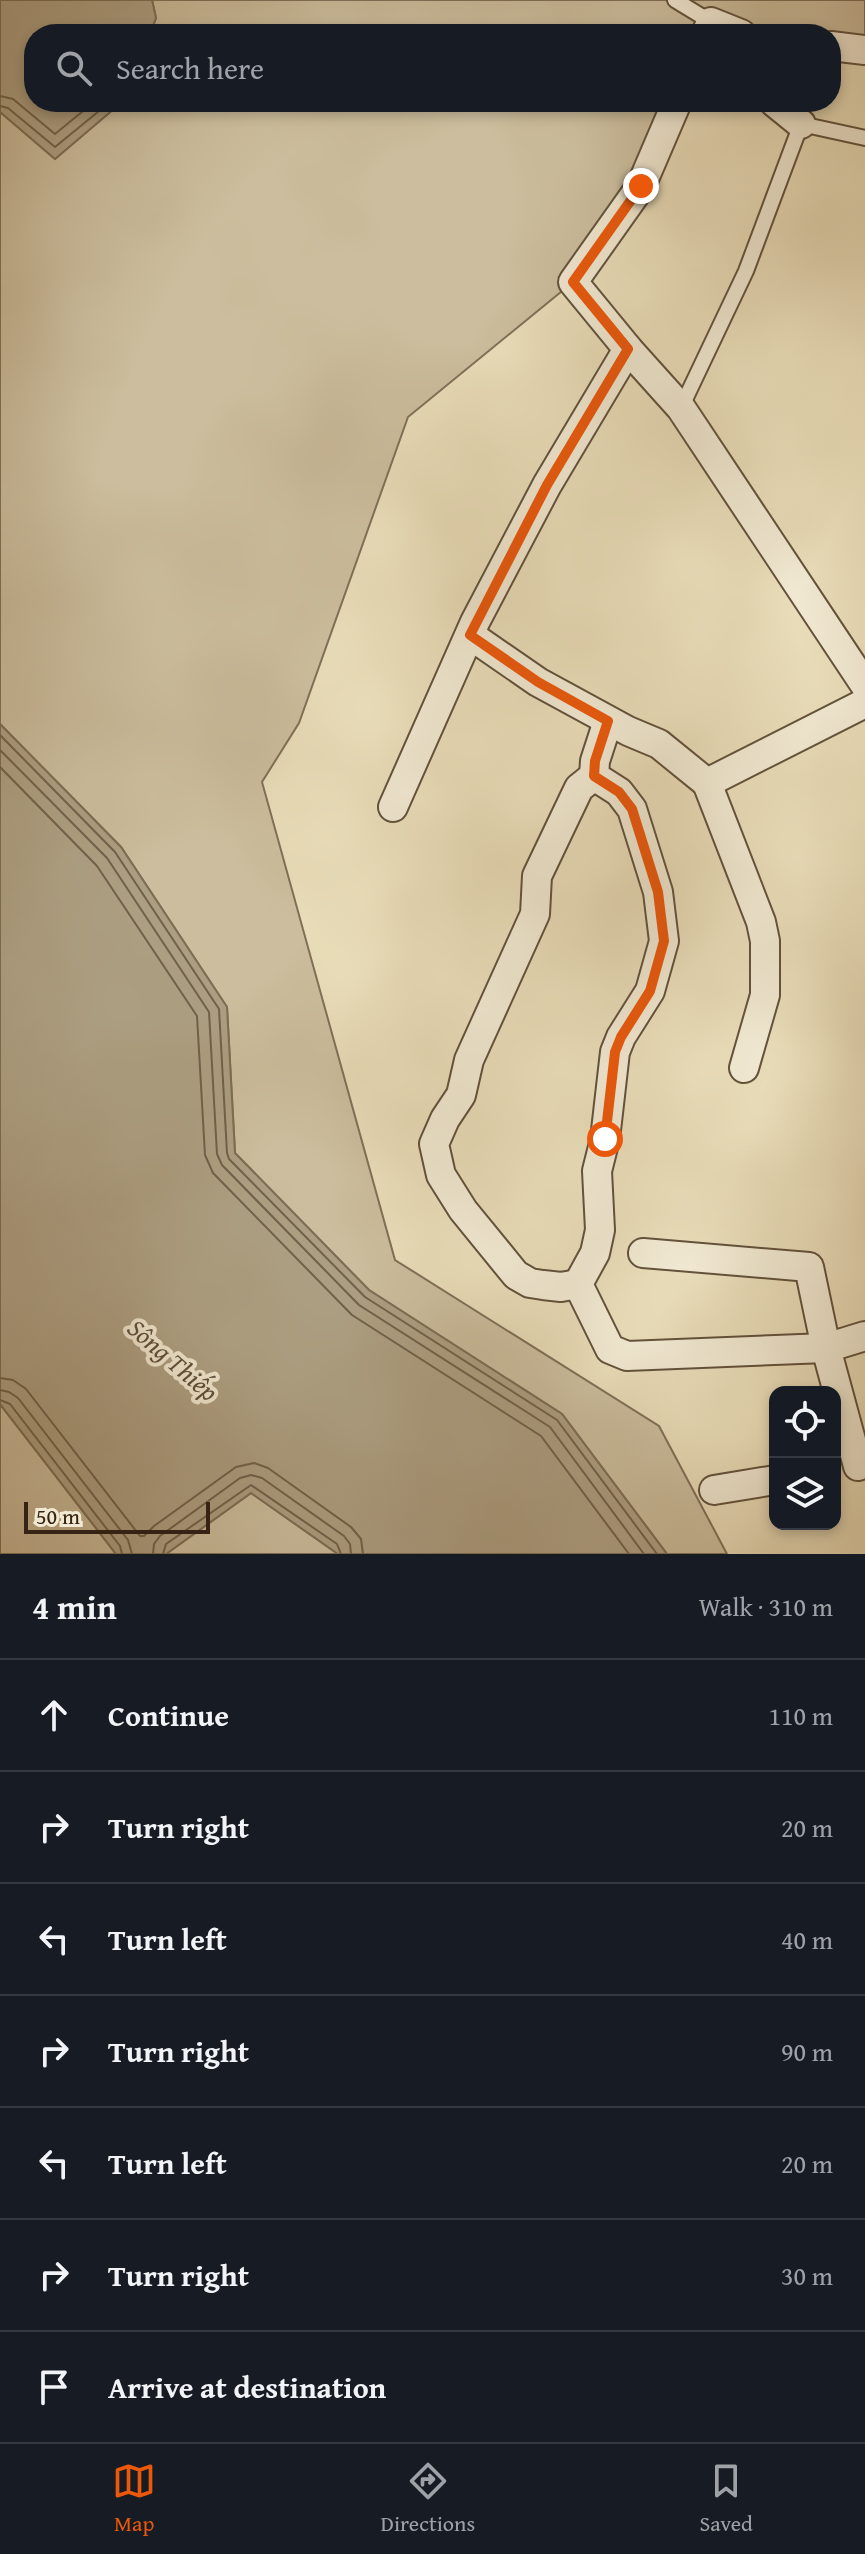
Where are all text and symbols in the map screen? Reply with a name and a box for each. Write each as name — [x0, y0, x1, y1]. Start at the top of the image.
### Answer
search box — [24, 24, 841, 112]
icon: search — [52, 46, 96, 90]
text: Search here — [116, 46, 264, 90]
route end — [623, 168, 659, 204]
route start — [587, 1121, 623, 1157]
water label: Sông Thiếp — [119, 1309, 227, 1410]
map controls — [769, 1386, 841, 1530]
button: locate — [769, 1386, 841, 1458]
button: layers — [769, 1458, 841, 1530]
scale bar — [24, 1498, 210, 1534]
text: 50 m — [36, 1500, 80, 1532]
text: 4 min — [32, 1582, 117, 1631]
text: Walk · 310 m — [699, 1587, 833, 1626]
icon: ahead — [32, 1693, 76, 1737]
text: Continue — [108, 1693, 229, 1737]
text: 110 m — [768, 1696, 833, 1735]
icon: right — [32, 1805, 76, 1849]
text: Turn right — [108, 1805, 249, 1849]
text: 20 m — [781, 1808, 833, 1847]
icon: left — [32, 1917, 76, 1961]
text: Turn left — [108, 1917, 227, 1961]
text: 40 m — [781, 1920, 833, 1959]
icon: right — [32, 2029, 76, 2073]
text: Turn right — [108, 2029, 249, 2073]
text: 90 m — [781, 2032, 833, 2071]
icon: left — [32, 2141, 76, 2185]
text: Turn left — [108, 2141, 227, 2185]
text: 20 m — [781, 2144, 833, 2183]
icon: right — [32, 2253, 76, 2297]
text: Turn right — [108, 2253, 249, 2297]
text: 30 m — [781, 2256, 833, 2295]
icon: arrive — [32, 2365, 76, 2409]
text: Arrive at destination — [108, 2365, 386, 2409]
tab: Map — [112, 2459, 156, 2539]
tab: Directions — [381, 2459, 475, 2539]
tab: Saved — [700, 2459, 753, 2539]

